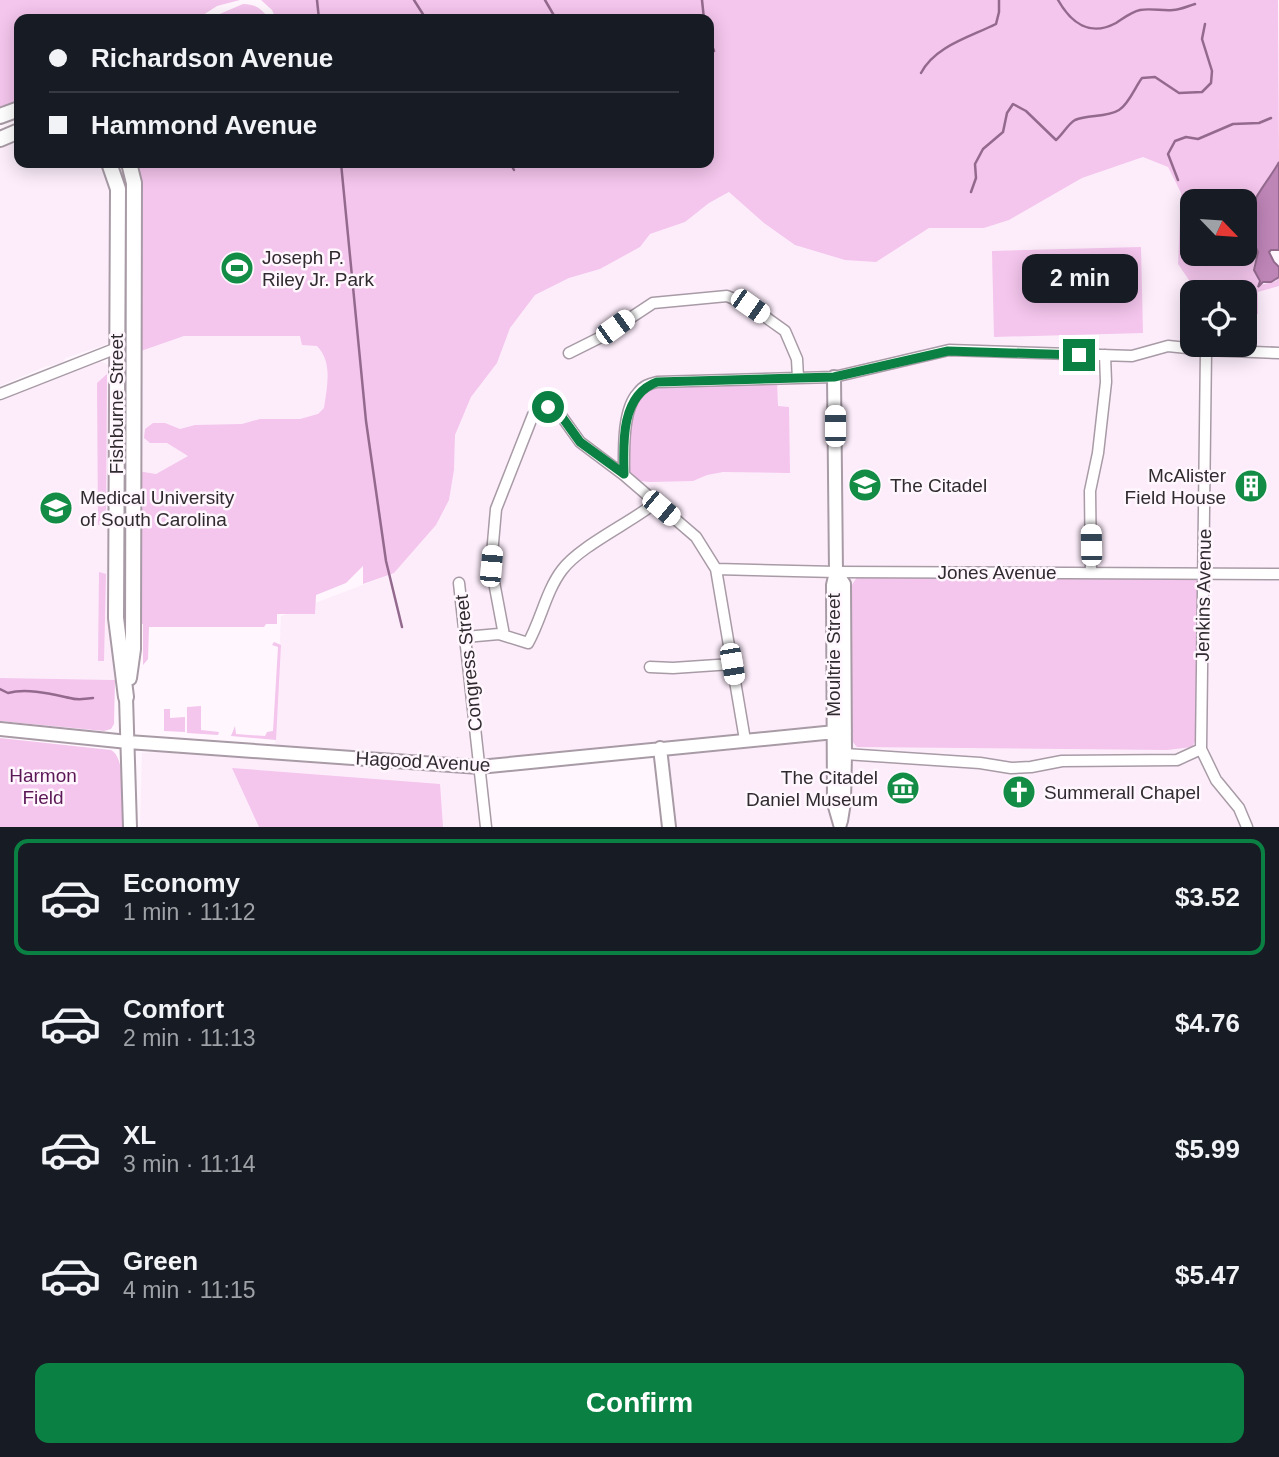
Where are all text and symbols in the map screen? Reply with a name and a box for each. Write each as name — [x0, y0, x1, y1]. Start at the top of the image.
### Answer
text: Richardson Avenue — [91, 43, 333, 73]
text: Hammond Avenue — [91, 110, 317, 140]
north arrow — [1180, 189, 1256, 266]
map controls — [1180, 189, 1257, 357]
place label: Joseph P. Riley Jr. Park — [262, 247, 374, 290]
sports icon: Joseph P. Riley Jr. Park — [218, 249, 256, 287]
callout: 2 min — [1021, 254, 1137, 302]
text: 2 min — [1050, 265, 1110, 291]
button: locate — [1180, 280, 1257, 357]
car — [727, 285, 774, 327]
car — [592, 306, 639, 348]
street label: Fishburne Street — [106, 333, 127, 474]
route end — [1063, 339, 1095, 371]
route start — [532, 391, 564, 423]
car — [825, 405, 846, 447]
place label: McAlister Field House — [1125, 465, 1227, 508]
school or university icon: The Citadel — [846, 466, 884, 504]
building icon: McAlister Field House — [1232, 467, 1270, 505]
place label: The Citadel — [890, 475, 987, 496]
car — [639, 486, 684, 530]
place label: Medical University of South Carolina — [80, 487, 235, 530]
school or university icon: Medical University of South Carolina — [37, 489, 75, 527]
car — [1081, 524, 1102, 566]
street label: Jenkins Avenue — [1192, 528, 1215, 662]
car — [479, 544, 504, 588]
street label: Jones Avenue — [937, 562, 1057, 583]
street label: Congress Street — [451, 593, 486, 732]
street label: Moultrie Street — [823, 593, 844, 717]
car — [719, 641, 746, 687]
street label: Hagood Avenue — [355, 747, 491, 776]
park label: Harmon Field — [9, 765, 77, 808]
place label: The Citadel Daniel Museum — [746, 767, 878, 810]
museum icon: The Citadel Daniel Museum — [884, 769, 922, 807]
church icon: Summerall Chapel — [1000, 773, 1038, 811]
place label: Summerall Chapel — [1044, 782, 1200, 803]
icon: car — [39, 866, 102, 929]
text: Economy — [123, 868, 240, 898]
text: $3.52 — [1175, 882, 1240, 912]
text: 1 min · 11:12 — [123, 899, 256, 925]
icon: car — [39, 992, 102, 1055]
text: Comfort — [123, 994, 224, 1024]
text: $4.76 — [1175, 1008, 1240, 1038]
text: 2 min · 11:13 — [123, 1025, 256, 1051]
icon: car — [39, 1118, 102, 1181]
text: XL — [123, 1120, 156, 1150]
text: $5.99 — [1175, 1134, 1240, 1164]
text: 3 min · 11:14 — [123, 1151, 256, 1177]
icon: car — [39, 1244, 102, 1307]
text: Green — [123, 1246, 198, 1276]
text: $5.47 — [1175, 1260, 1240, 1290]
text: 4 min · 11:15 — [123, 1277, 256, 1303]
button: Confirm — [35, 1363, 1244, 1443]

